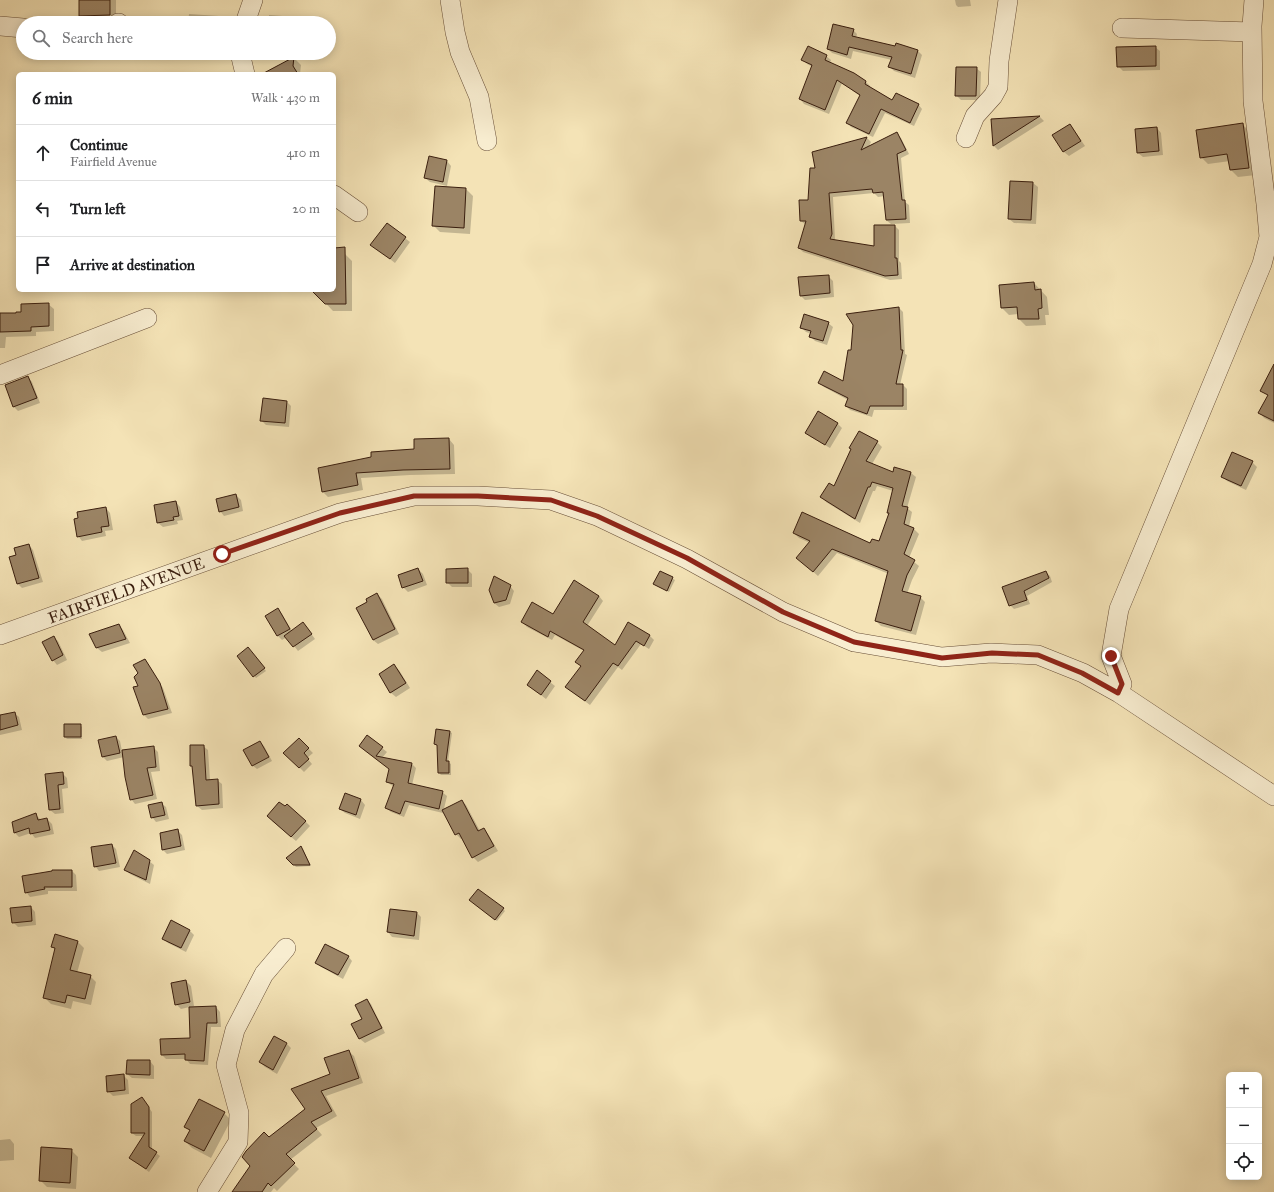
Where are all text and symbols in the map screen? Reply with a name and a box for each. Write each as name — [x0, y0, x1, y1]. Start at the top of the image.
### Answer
search box — [16, 16, 336, 60]
icon: search — [30, 27, 52, 49]
text: Search here — [62, 29, 133, 47]
text: 6 min — [32, 88, 73, 109]
text: Walk · 430 m — [251, 90, 320, 106]
text: Continue — [70, 136, 128, 154]
icon: ahead — [32, 142, 54, 164]
text: 410 m — [286, 145, 320, 161]
text: Fairfield Avenue — [70, 154, 157, 170]
icon: left — [32, 198, 54, 220]
text: Turn left — [70, 200, 126, 218]
text: 20 m — [292, 201, 320, 217]
icon: arrive — [32, 254, 54, 276]
text: Arrive at destination — [70, 256, 195, 274]
route start — [213, 545, 231, 563]
street label: FAIRFIELD AVENUE — [45, 553, 207, 628]
route end — [1102, 647, 1120, 665]
map controls — [1226, 1072, 1262, 1180]
button: + — [1226, 1072, 1262, 1108]
button: − — [1226, 1108, 1262, 1144]
button: locate — [1226, 1144, 1262, 1180]

